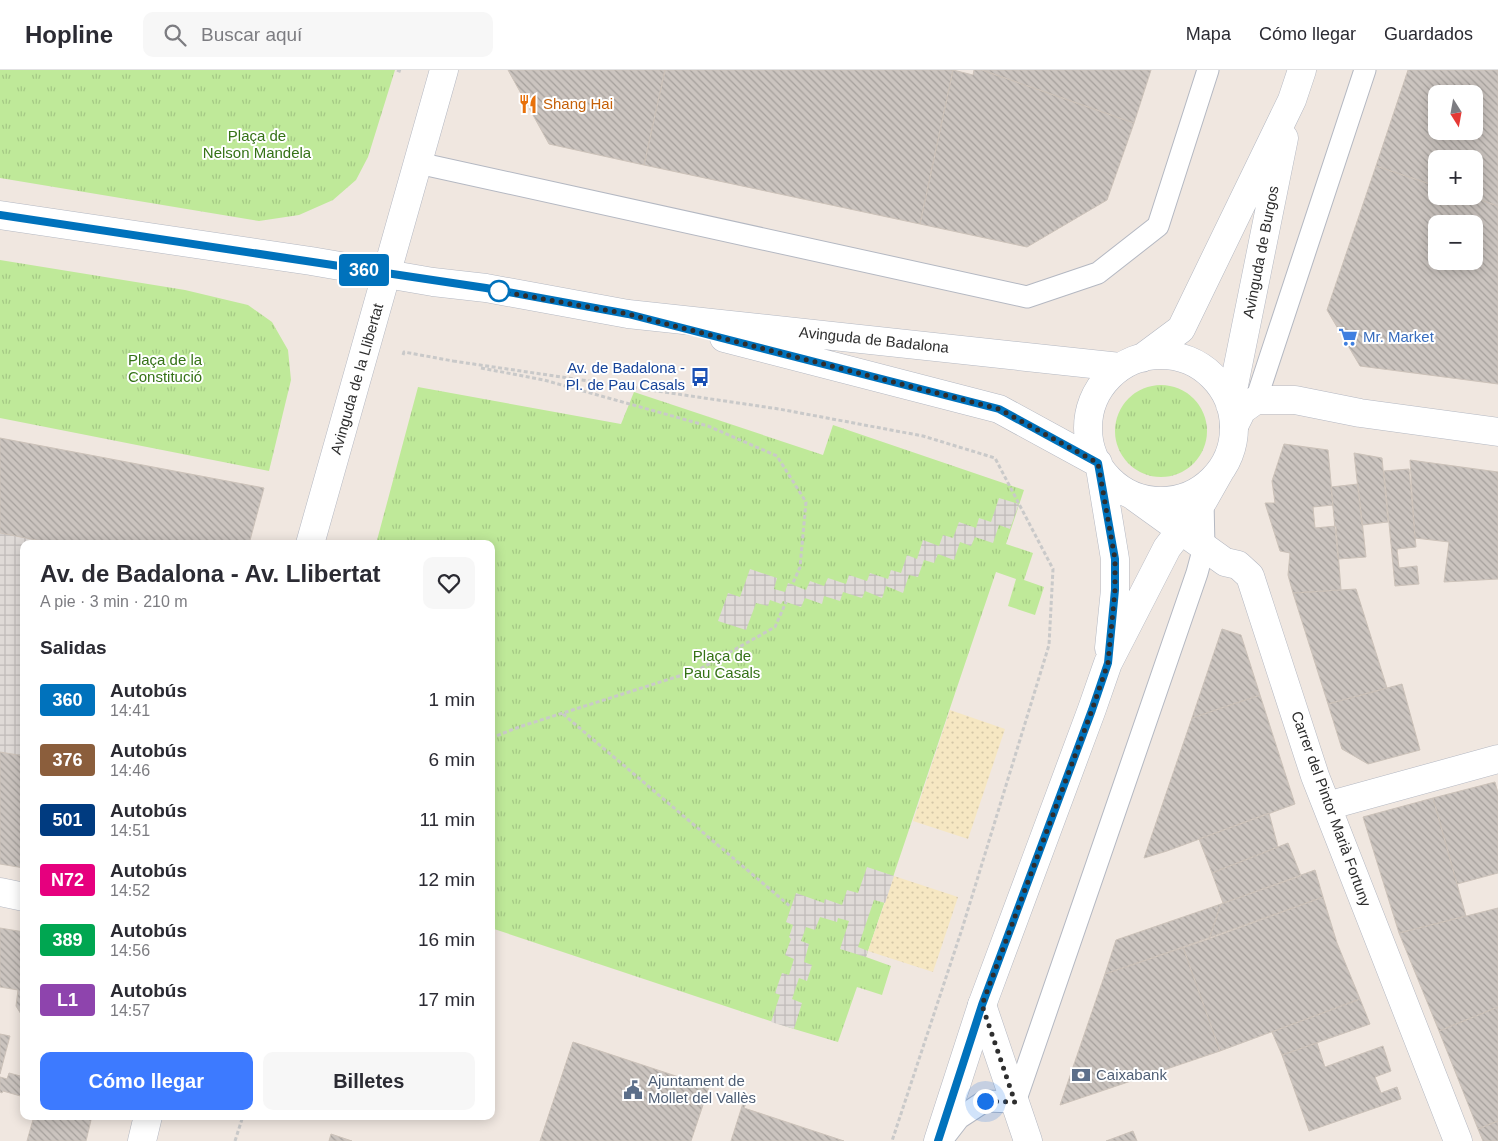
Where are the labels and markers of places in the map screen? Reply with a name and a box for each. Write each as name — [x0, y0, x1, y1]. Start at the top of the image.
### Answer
restaurant icon: Shang Hai — [517, 93, 539, 115]
place label: Shang Hai — [543, 95, 613, 112]
unlabelled marker — [488, 280, 510, 302]
supermarket icon: Mr. Market — [1337, 326, 1359, 348]
place label: Mr. Market — [1363, 328, 1435, 345]
place label: Av. de Badalona - Pl. de Pau Casals — [566, 359, 685, 393]
bus stop icon: Av. de Badalona - Pl. de Pau Casals — [689, 366, 711, 388]
bank icon: Caixabank — [1070, 1064, 1092, 1086]
place label: Caixabank — [1096, 1066, 1167, 1083]
place label: Ajuntament de Mollet del Vallès — [648, 1072, 756, 1106]
public building icon: Ajuntament de Mollet del Vallès — [622, 1079, 644, 1101]

